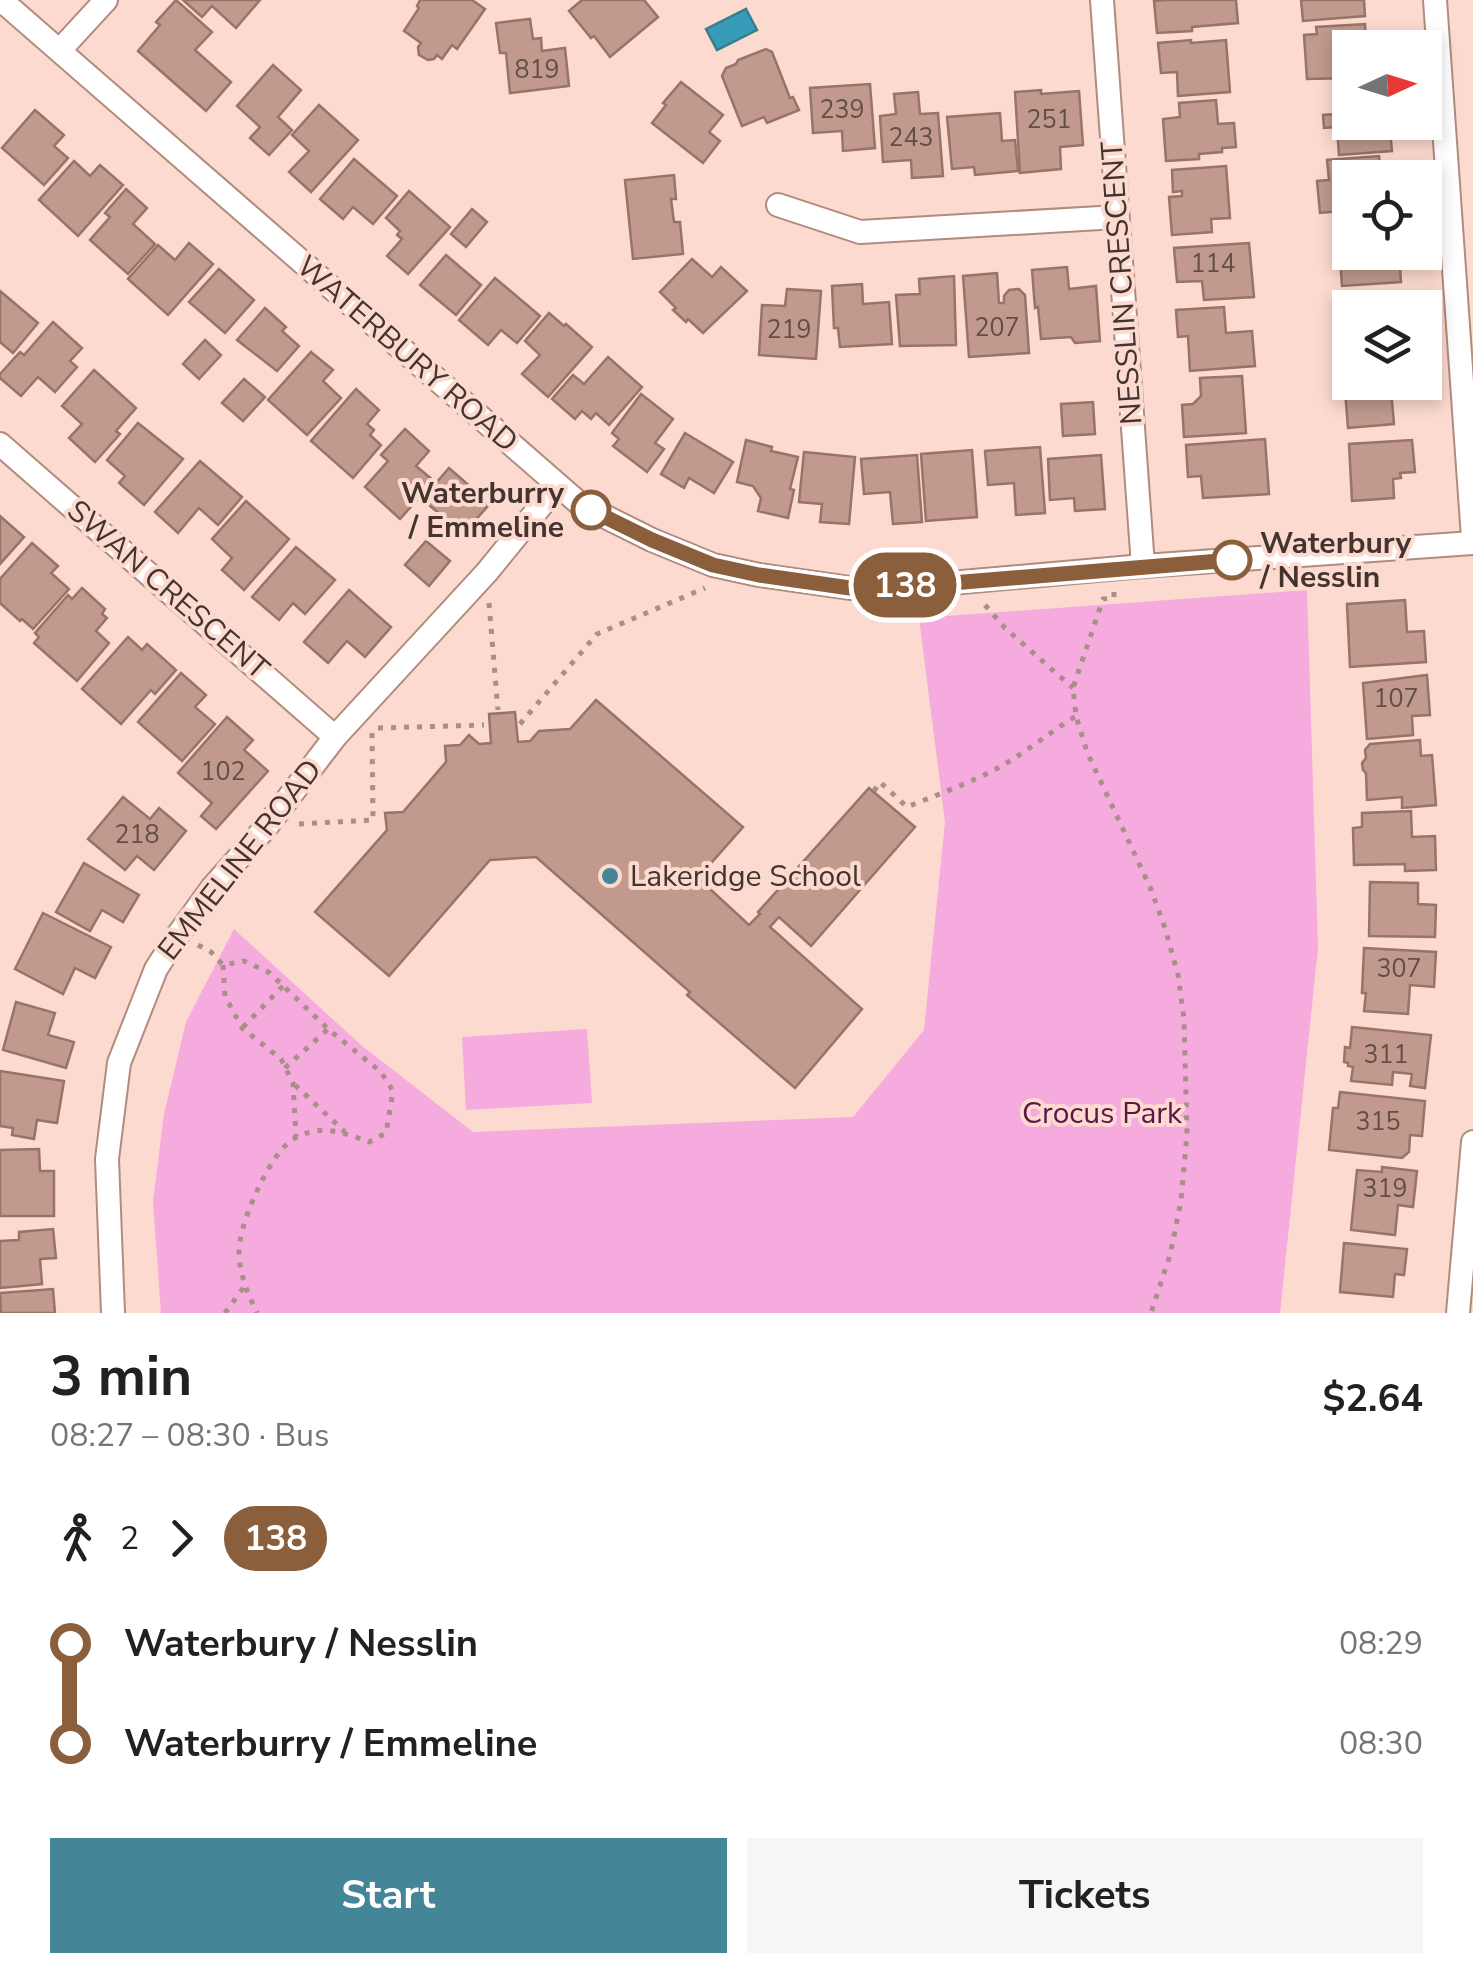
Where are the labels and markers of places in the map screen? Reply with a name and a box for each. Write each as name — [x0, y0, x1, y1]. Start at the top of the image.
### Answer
place label: Waterburry / Emmeline — [401, 473, 564, 548]
marker: Waterburry / Emmeline — [572, 491, 610, 529]
place label: Waterbury / Nesslin — [1259, 523, 1411, 598]
marker: Waterbury / Nesslin — [1213, 541, 1251, 579]
place label: Lakeridge School — [630, 856, 861, 897]
marker: Lakeridge School — [599, 865, 621, 887]

